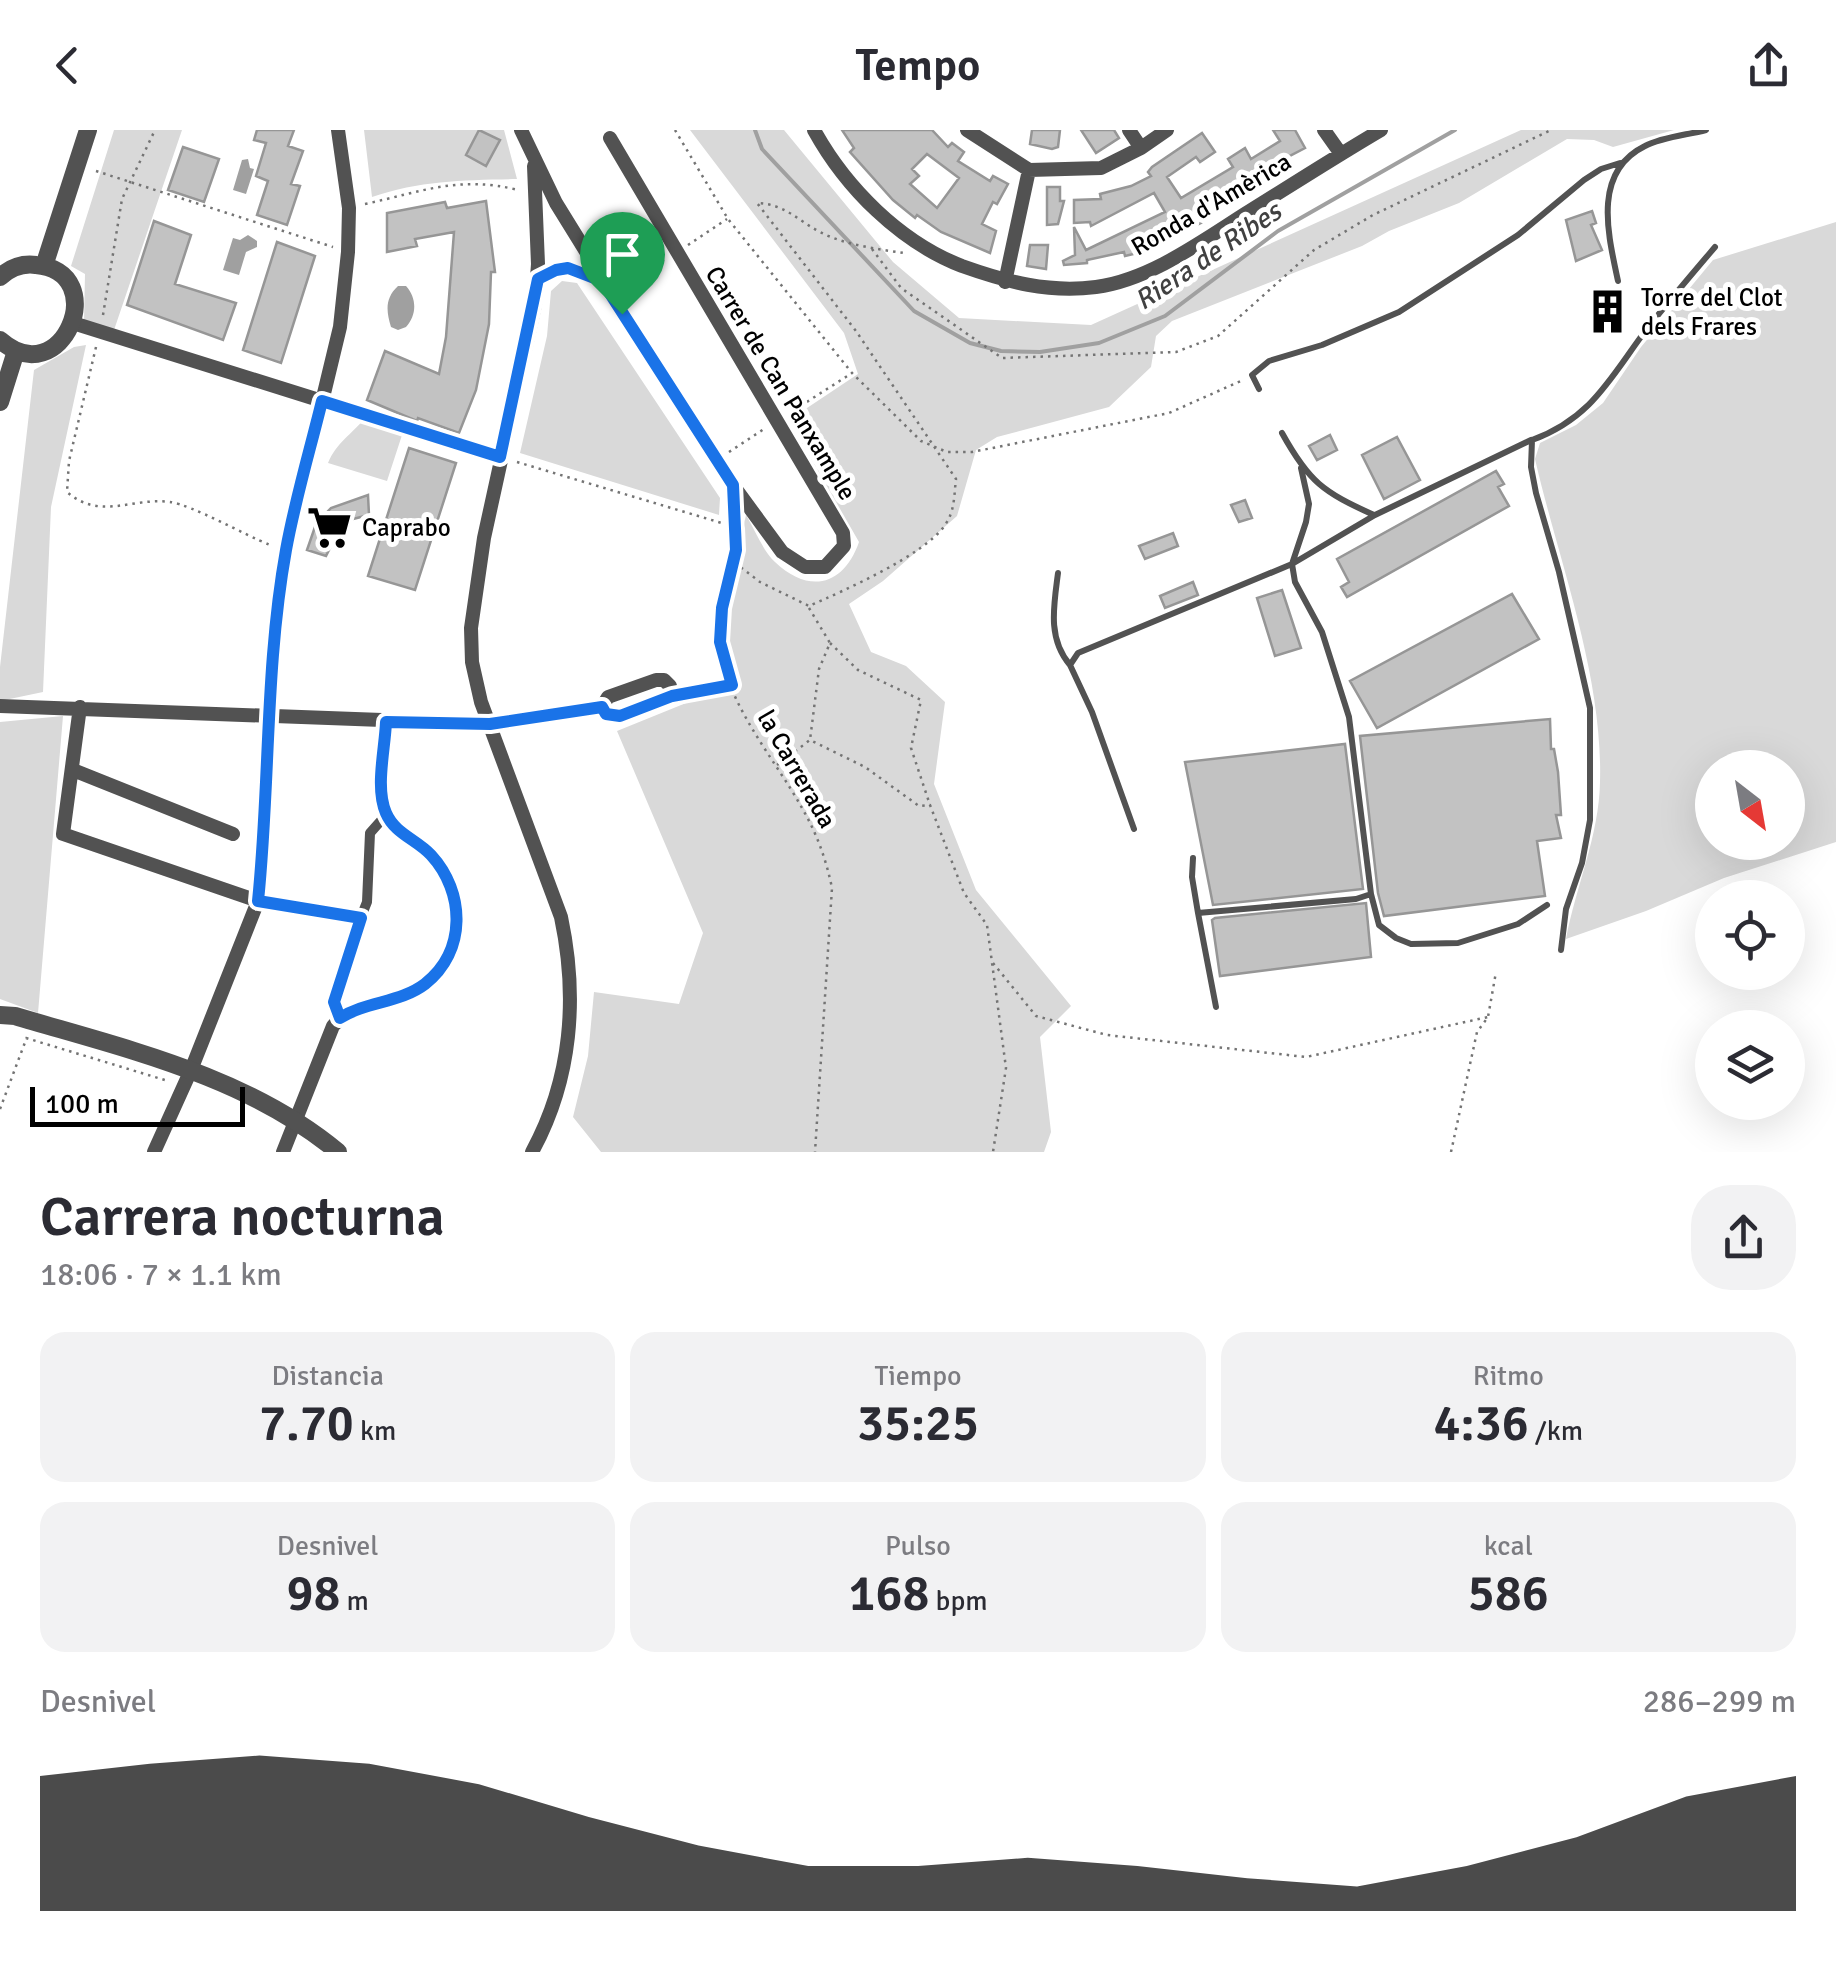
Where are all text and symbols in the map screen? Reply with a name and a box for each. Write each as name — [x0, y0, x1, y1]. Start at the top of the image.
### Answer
icon: back — [40, 38, 95, 93]
text: Tempo — [856, 38, 980, 93]
icon: share — [1741, 38, 1796, 93]
street label: Ronda d'Amèrica — [1125, 146, 1297, 262]
water label: Riera de Ribes — [1128, 193, 1290, 317]
pin — [580, 212, 665, 315]
icon: arrive — [595, 227, 650, 282]
street label: Carrer de Can Panxample — [699, 260, 863, 506]
place label: Torre del Clot dels Frares — [1641, 282, 1783, 342]
building icon: Torre del Clot dels Frares — [1584, 287, 1632, 335]
supermarket icon: Caprabo — [305, 503, 353, 551]
place label: Caprabo — [362, 512, 451, 543]
street label: la Carrerada — [751, 704, 843, 834]
north arrow — [1695, 750, 1805, 860]
map controls — [1695, 750, 1805, 1120]
button: locate — [1695, 880, 1805, 990]
button: layers — [1695, 1010, 1805, 1120]
scale bar — [30, 1082, 245, 1126]
text: 100 m — [45, 1087, 119, 1121]
text: Carrera nocturna — [40, 1183, 445, 1251]
button: share — [1691, 1185, 1796, 1290]
text: 18:06 · 7 × 1.1 km — [40, 1255, 282, 1294]
text: Distancia — [271, 1359, 384, 1393]
text: Tiempo — [874, 1359, 962, 1393]
text: Ritmo — [1473, 1359, 1544, 1393]
text: 7.70 — [259, 1393, 354, 1455]
text: 35:25 — [857, 1393, 979, 1455]
text: 4:36 — [1434, 1393, 1529, 1455]
text: km — [354, 1414, 396, 1448]
text: /km — [1529, 1414, 1583, 1448]
text: Desnivel — [277, 1529, 378, 1563]
text: Pulso — [885, 1529, 951, 1563]
text: kcal — [1484, 1529, 1533, 1563]
text: 98 — [286, 1563, 340, 1625]
text: 168 — [848, 1563, 929, 1625]
text: 586 — [1468, 1563, 1549, 1625]
text: m — [340, 1584, 369, 1618]
text: bpm — [929, 1584, 988, 1618]
text: Desnivel — [40, 1682, 156, 1721]
text: 286–299 m — [1643, 1682, 1796, 1721]

